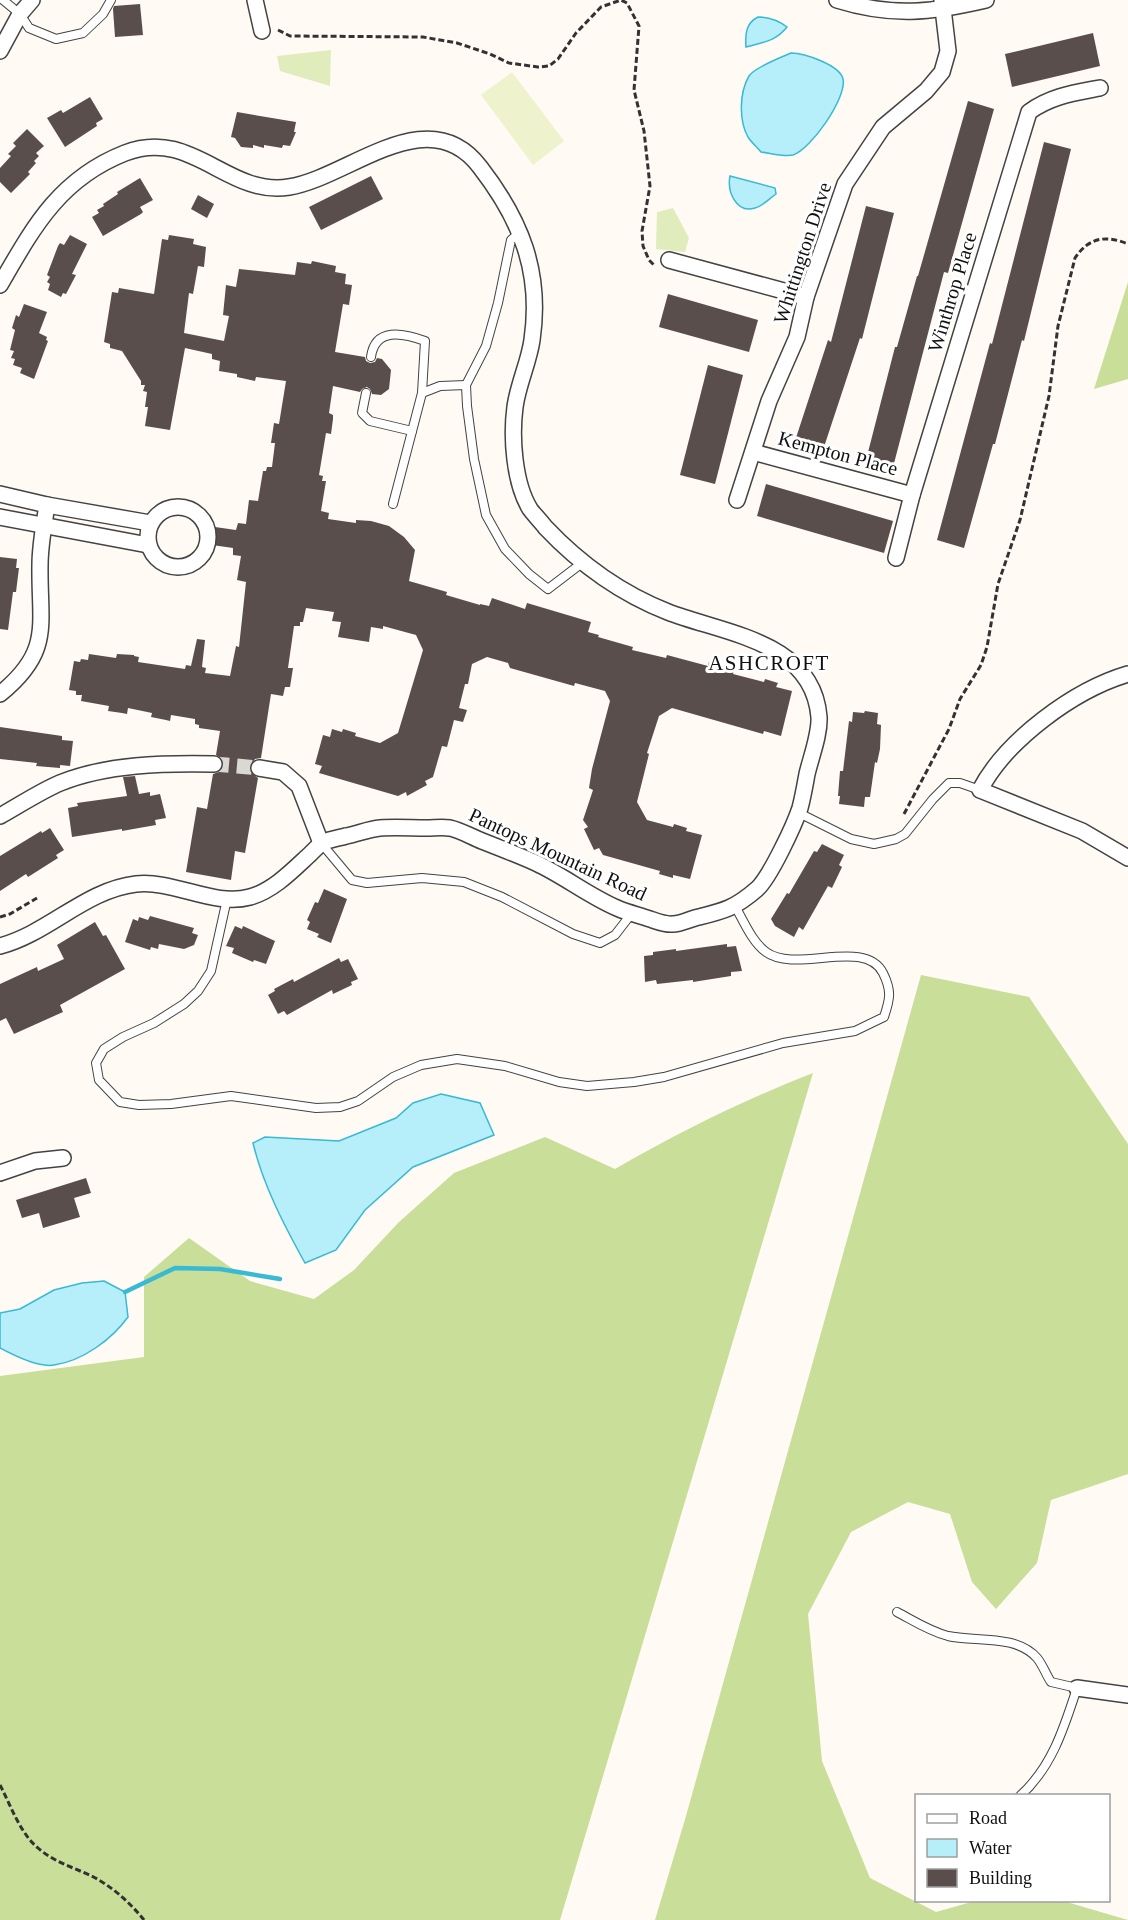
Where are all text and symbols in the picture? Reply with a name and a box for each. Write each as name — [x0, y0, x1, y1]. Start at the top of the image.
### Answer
street label: Whittington Drive — [769, 179, 836, 327]
street label: Winthrop Place — [923, 229, 982, 355]
street label: Kempton Place — [776, 426, 900, 481]
district label: ASHCROFT — [708, 651, 830, 675]
street label: Pantops Mountain Road — [465, 803, 650, 906]
legend — [915, 1794, 1110, 1902]
text: Road — [969, 1808, 1007, 1828]
text: Water — [969, 1838, 1012, 1858]
text: Building — [969, 1868, 1032, 1888]

